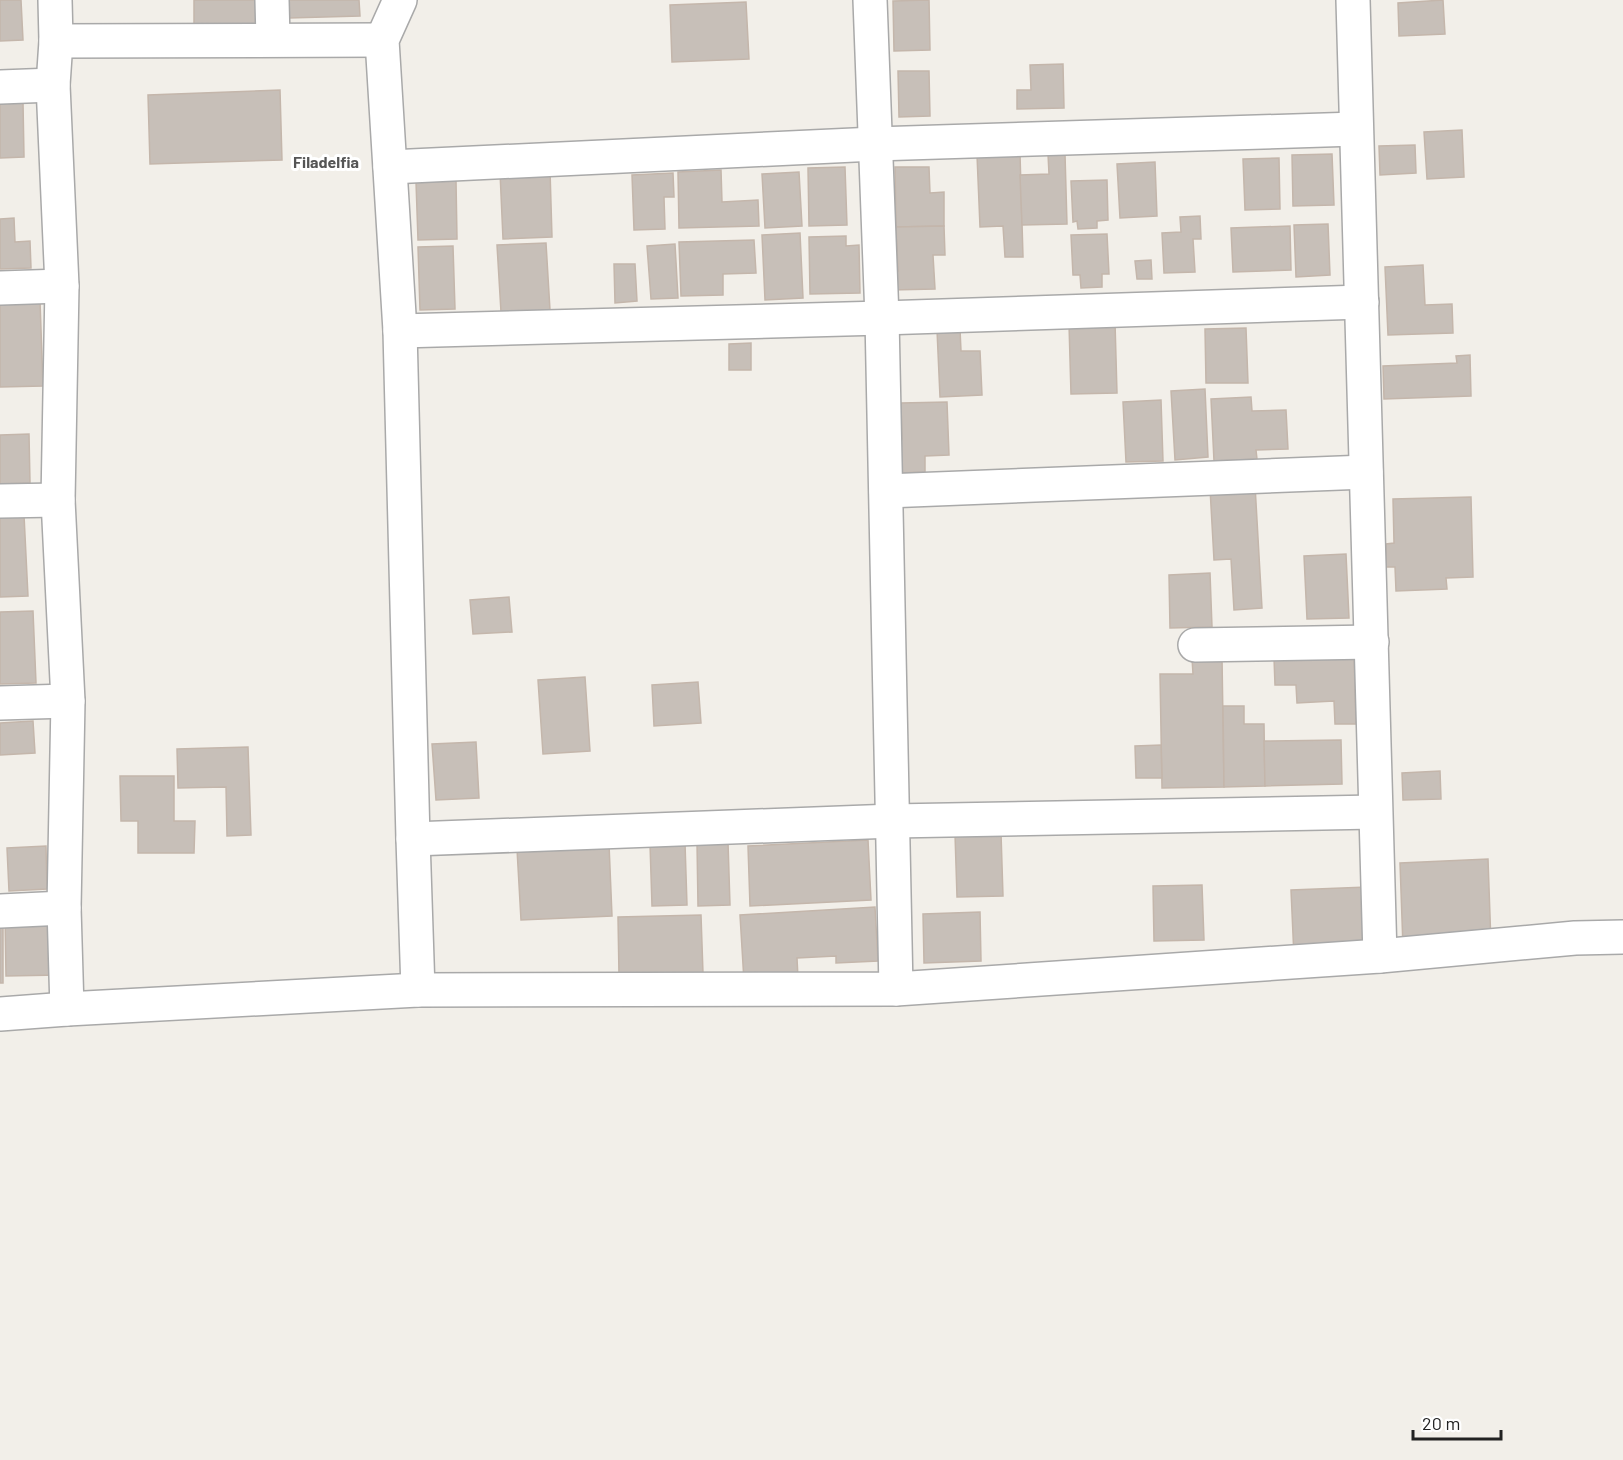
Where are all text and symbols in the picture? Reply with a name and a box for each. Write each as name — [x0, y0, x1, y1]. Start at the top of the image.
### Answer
district label: Filadelfia — [293, 152, 359, 171]
scale bar — [1413, 1403, 1502, 1441]
text: 20 m — [1422, 1412, 1460, 1434]

